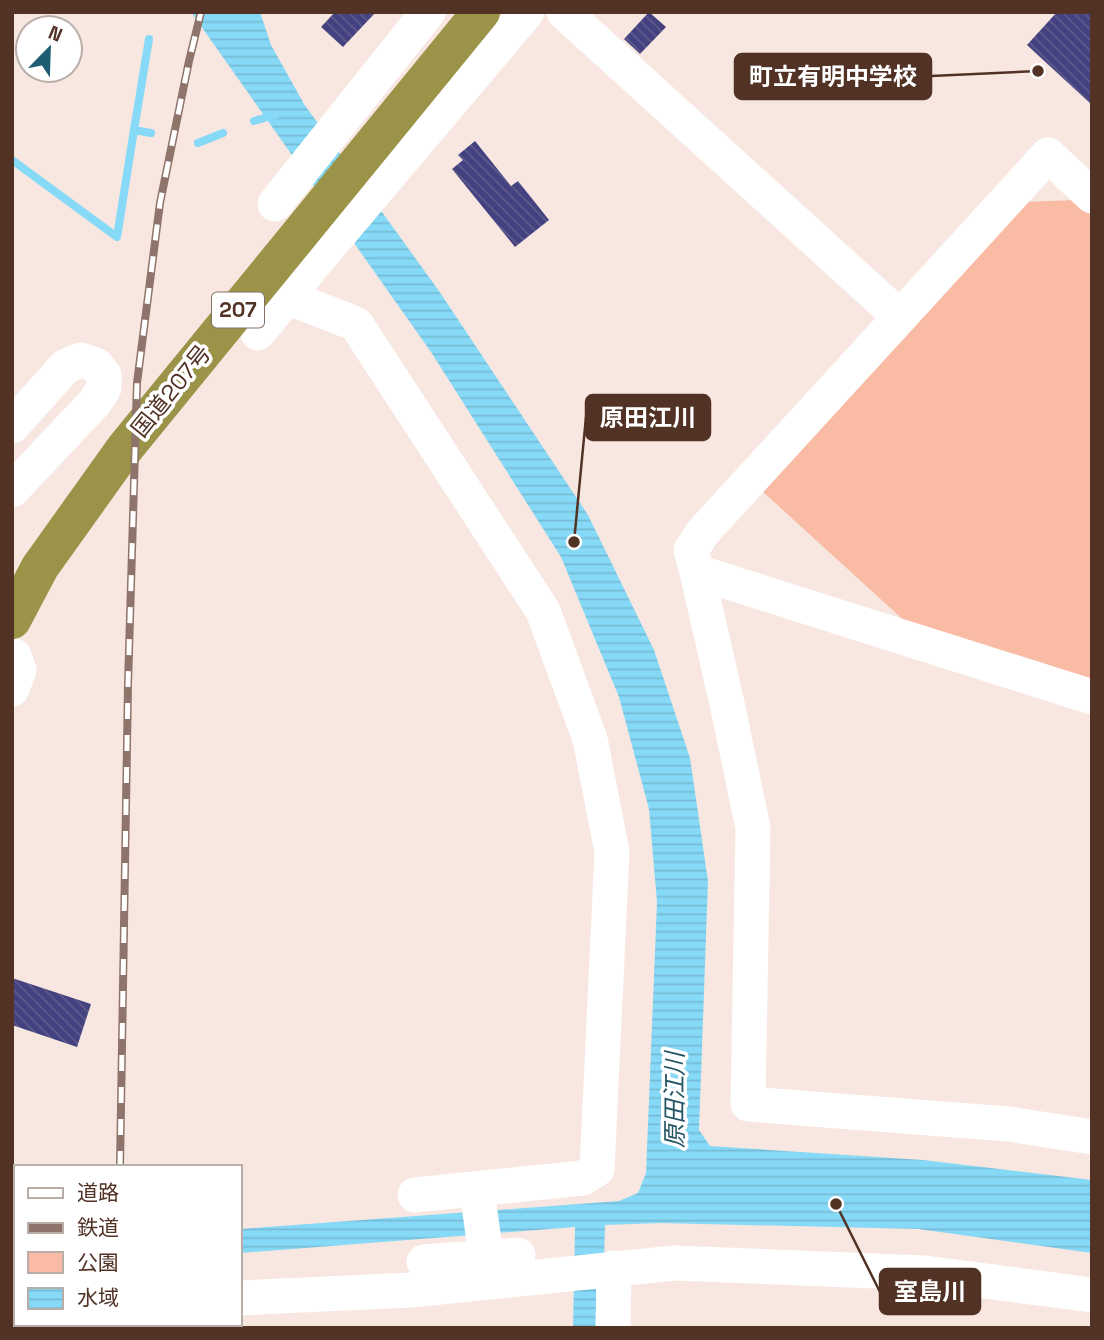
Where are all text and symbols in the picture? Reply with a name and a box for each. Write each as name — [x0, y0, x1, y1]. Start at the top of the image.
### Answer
north arrow — [14, 14, 84, 84]
text: N — [45, 20, 66, 48]
callout: 町立有明中学校 — [735, 54, 931, 99]
text: 町立有明中学校 — [749, 61, 917, 92]
road number: 207 — [212, 292, 264, 328]
street label: 国道207号 — [125, 339, 217, 443]
callout: 原田江川 — [586, 395, 710, 440]
text: 原田江川 — [600, 402, 696, 433]
water label: 原田江川 — [659, 1049, 690, 1148]
legend — [14, 1165, 242, 1326]
text: 道路 — [77, 1179, 119, 1206]
text: 鉄道 — [77, 1214, 119, 1241]
text: 公園 — [77, 1249, 119, 1276]
callout: 室島川 — [880, 1269, 980, 1314]
text: 室島川 — [894, 1276, 966, 1307]
text: 水域 — [77, 1284, 119, 1311]

